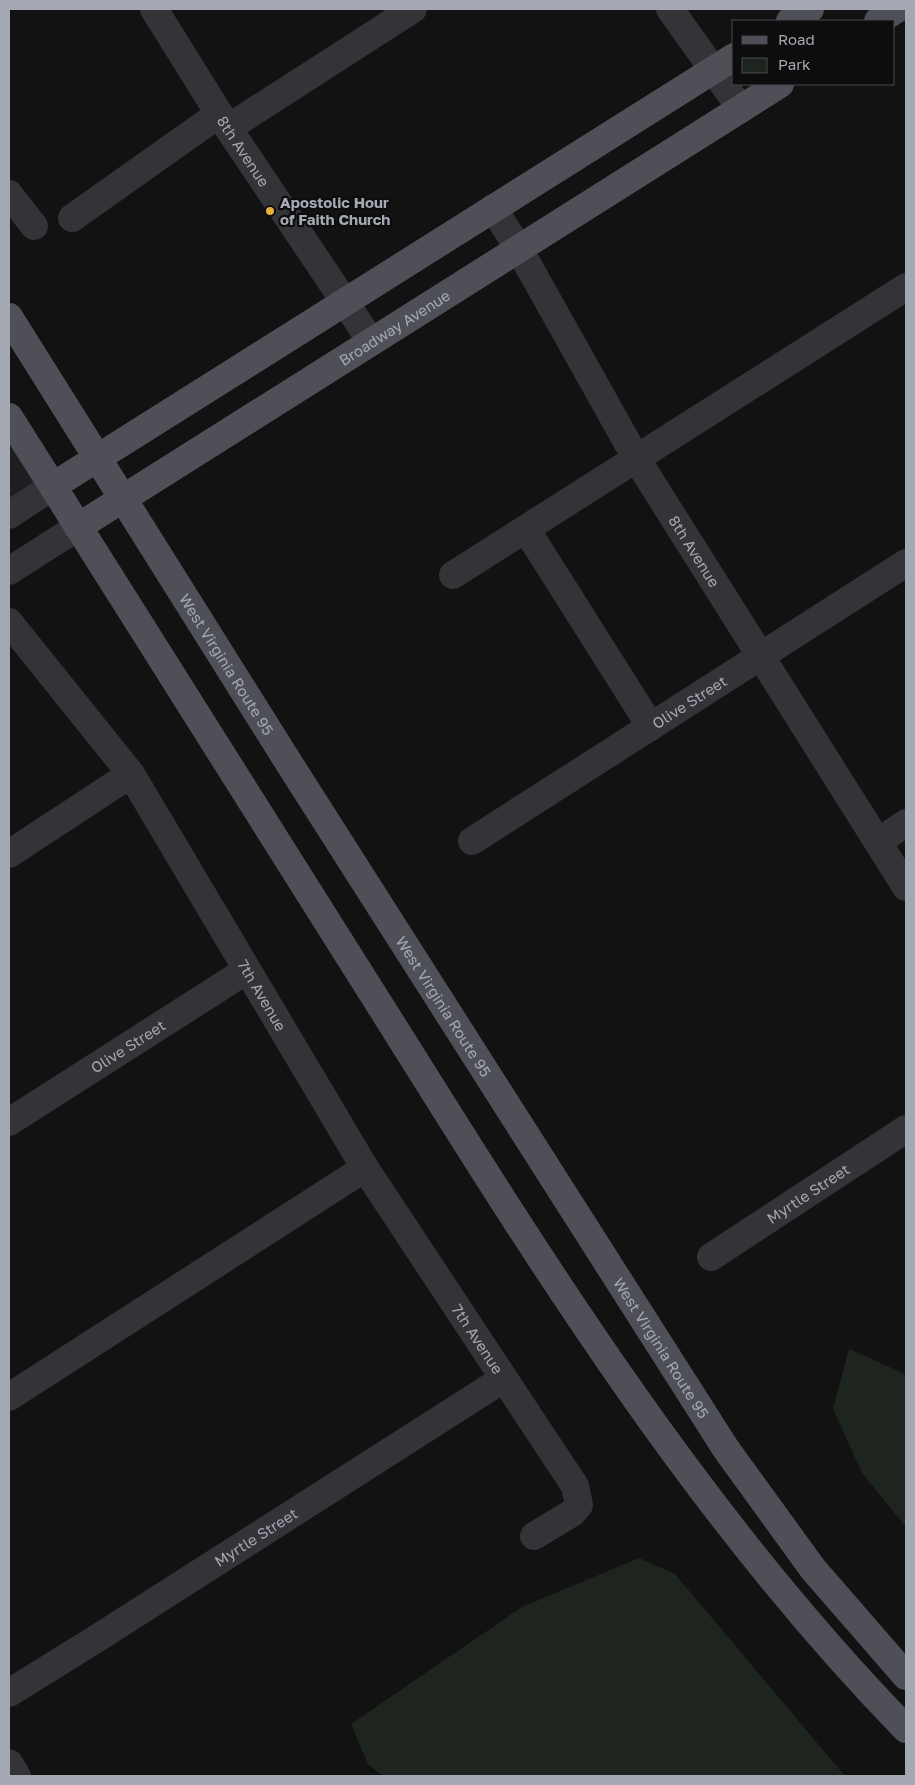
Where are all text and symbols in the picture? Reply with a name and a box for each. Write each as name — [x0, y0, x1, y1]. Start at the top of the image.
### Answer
legend — [732, 20, 895, 85]
text: Road — [778, 30, 815, 48]
text: Park — [778, 55, 811, 73]
street label: 8th Avenue — [214, 112, 274, 190]
place label: Apostolic Hour of Faith Church — [280, 193, 390, 228]
marker: Apostolic Hour of Faith Church — [264, 205, 276, 217]
street label: Broadway Avenue — [335, 286, 453, 369]
street label: 8th Avenue — [665, 512, 724, 590]
street label: West Virginia Route 95 — [176, 590, 278, 738]
street label: Olive Street — [649, 671, 730, 732]
street label: West Virginia Route 95 — [392, 933, 495, 1080]
street label: 7th Avenue — [234, 956, 291, 1034]
street label: Olive Street — [87, 1016, 168, 1077]
street label: Myrtle Street — [763, 1160, 853, 1227]
street label: West Virginia Route 95 — [610, 1274, 713, 1421]
street label: 7th Avenue — [448, 1301, 508, 1378]
street label: Myrtle Street — [211, 1504, 301, 1570]

